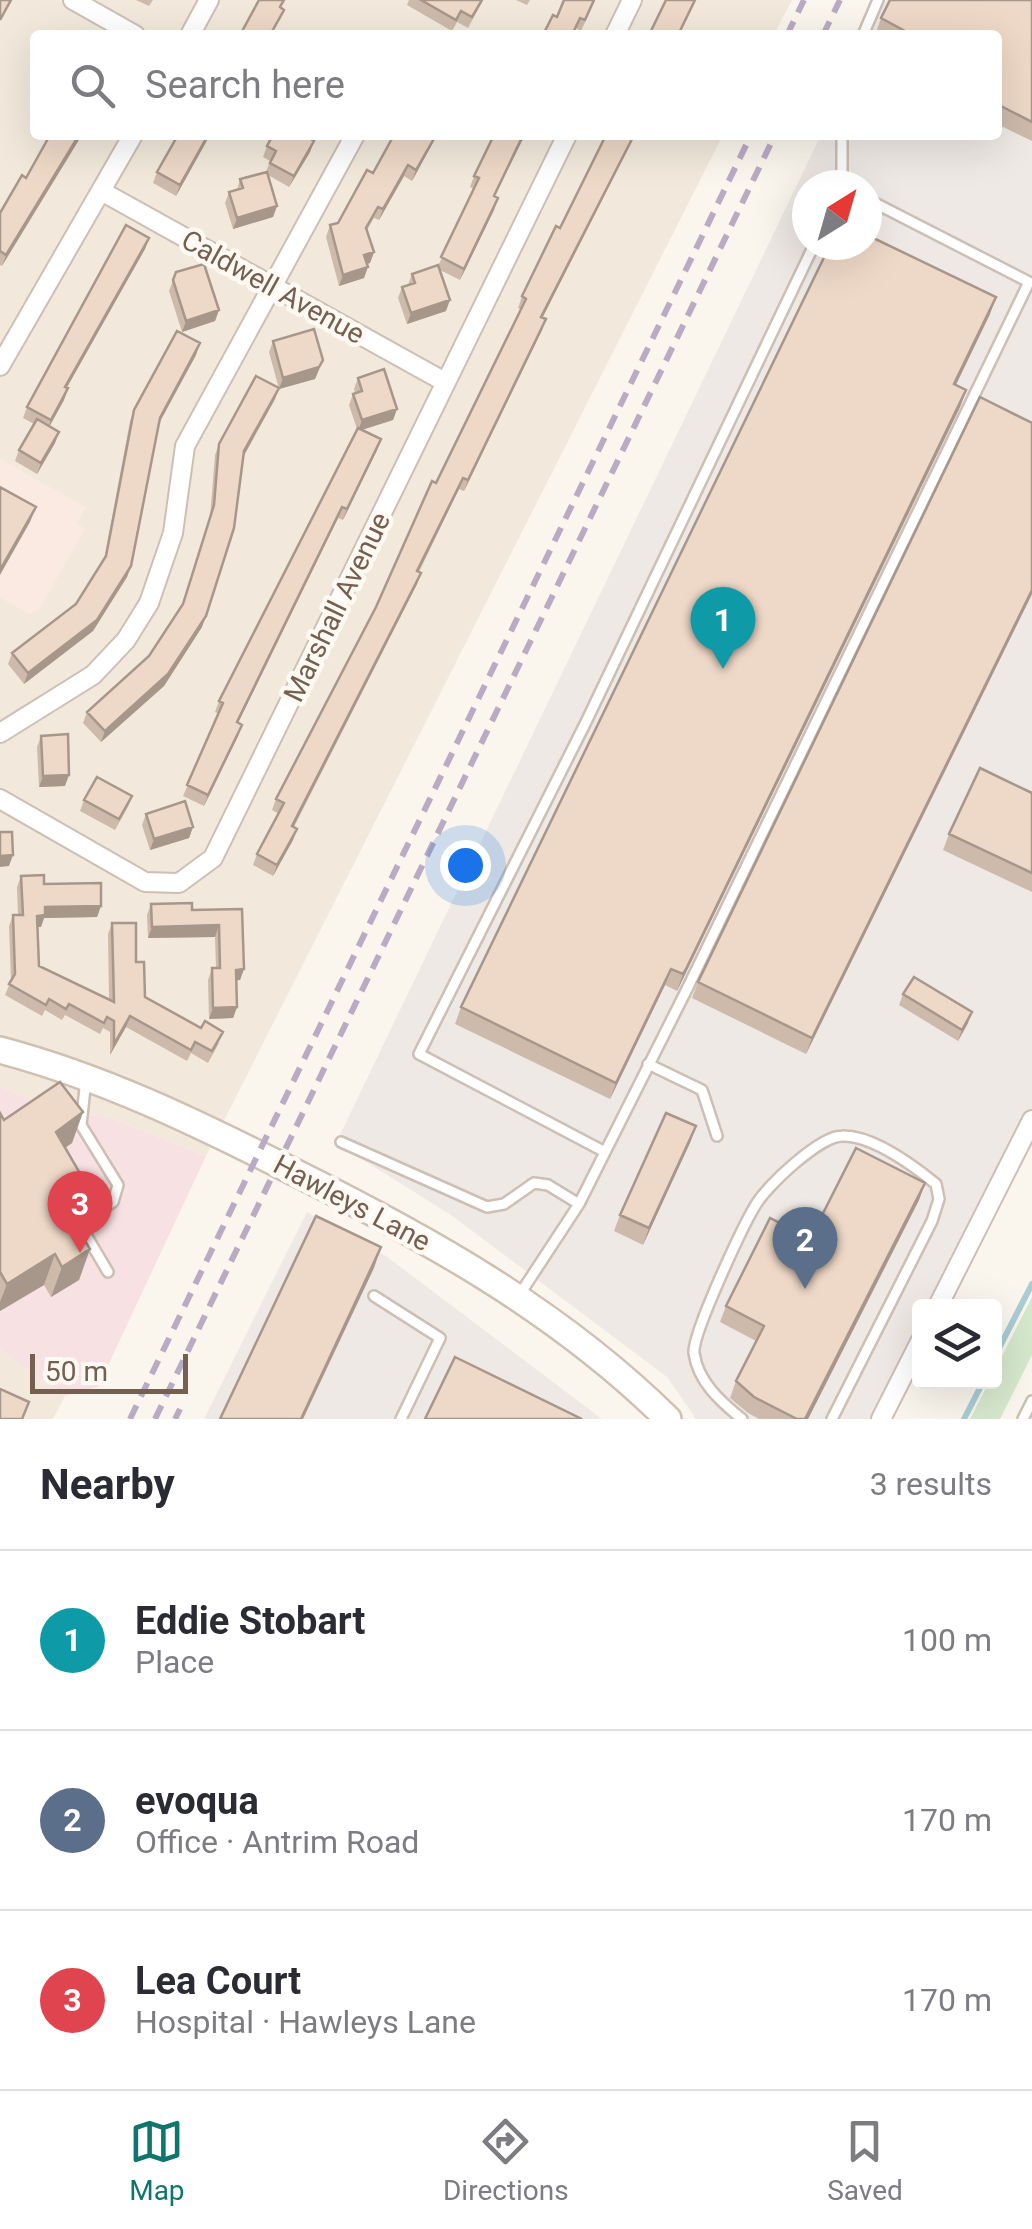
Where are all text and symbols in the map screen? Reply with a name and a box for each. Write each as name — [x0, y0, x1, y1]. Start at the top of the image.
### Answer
search box — [30, 30, 1002, 140]
icon: search — [65, 58, 120, 113]
text: Search here — [145, 63, 345, 107]
north arrow — [792, 170, 882, 260]
street label: Caldwell Avenue — [176, 223, 370, 351]
street label: Marshall Avenue — [277, 507, 397, 707]
pin: 1 — [690, 586, 756, 669]
your location — [440, 840, 491, 891]
street label: Hawleys Lane — [268, 1148, 436, 1258]
pin: 3 — [48, 1170, 112, 1253]
pin: 2 — [772, 1206, 838, 1289]
map controls — [912, 1299, 1002, 1389]
button: layers — [912, 1299, 1002, 1389]
scale bar — [30, 1349, 188, 1394]
text: 50 m — [45, 1355, 108, 1388]
text: Nearby — [40, 1460, 175, 1509]
text: 3 results — [870, 1465, 992, 1503]
text: Eddie Stobart — [135, 1599, 365, 1643]
text: 1 — [63, 1621, 82, 1659]
text: 100 m — [902, 1621, 992, 1659]
text: Place — [135, 1643, 214, 1681]
text: evoqua — [135, 1779, 259, 1823]
text: 2 — [63, 1801, 82, 1839]
text: 170 m — [902, 1801, 992, 1839]
text: Office · Antrim Road — [135, 1823, 419, 1861]
text: Lea Court — [135, 1959, 301, 2003]
text: 3 — [63, 1981, 82, 2019]
text: 170 m — [902, 1981, 992, 2019]
text: Hospital · Hawleys Lane — [135, 2003, 476, 2041]
tab: Map — [129, 2114, 185, 2207]
tab: Directions — [443, 2114, 569, 2207]
tab: Saved — [827, 2114, 903, 2207]

